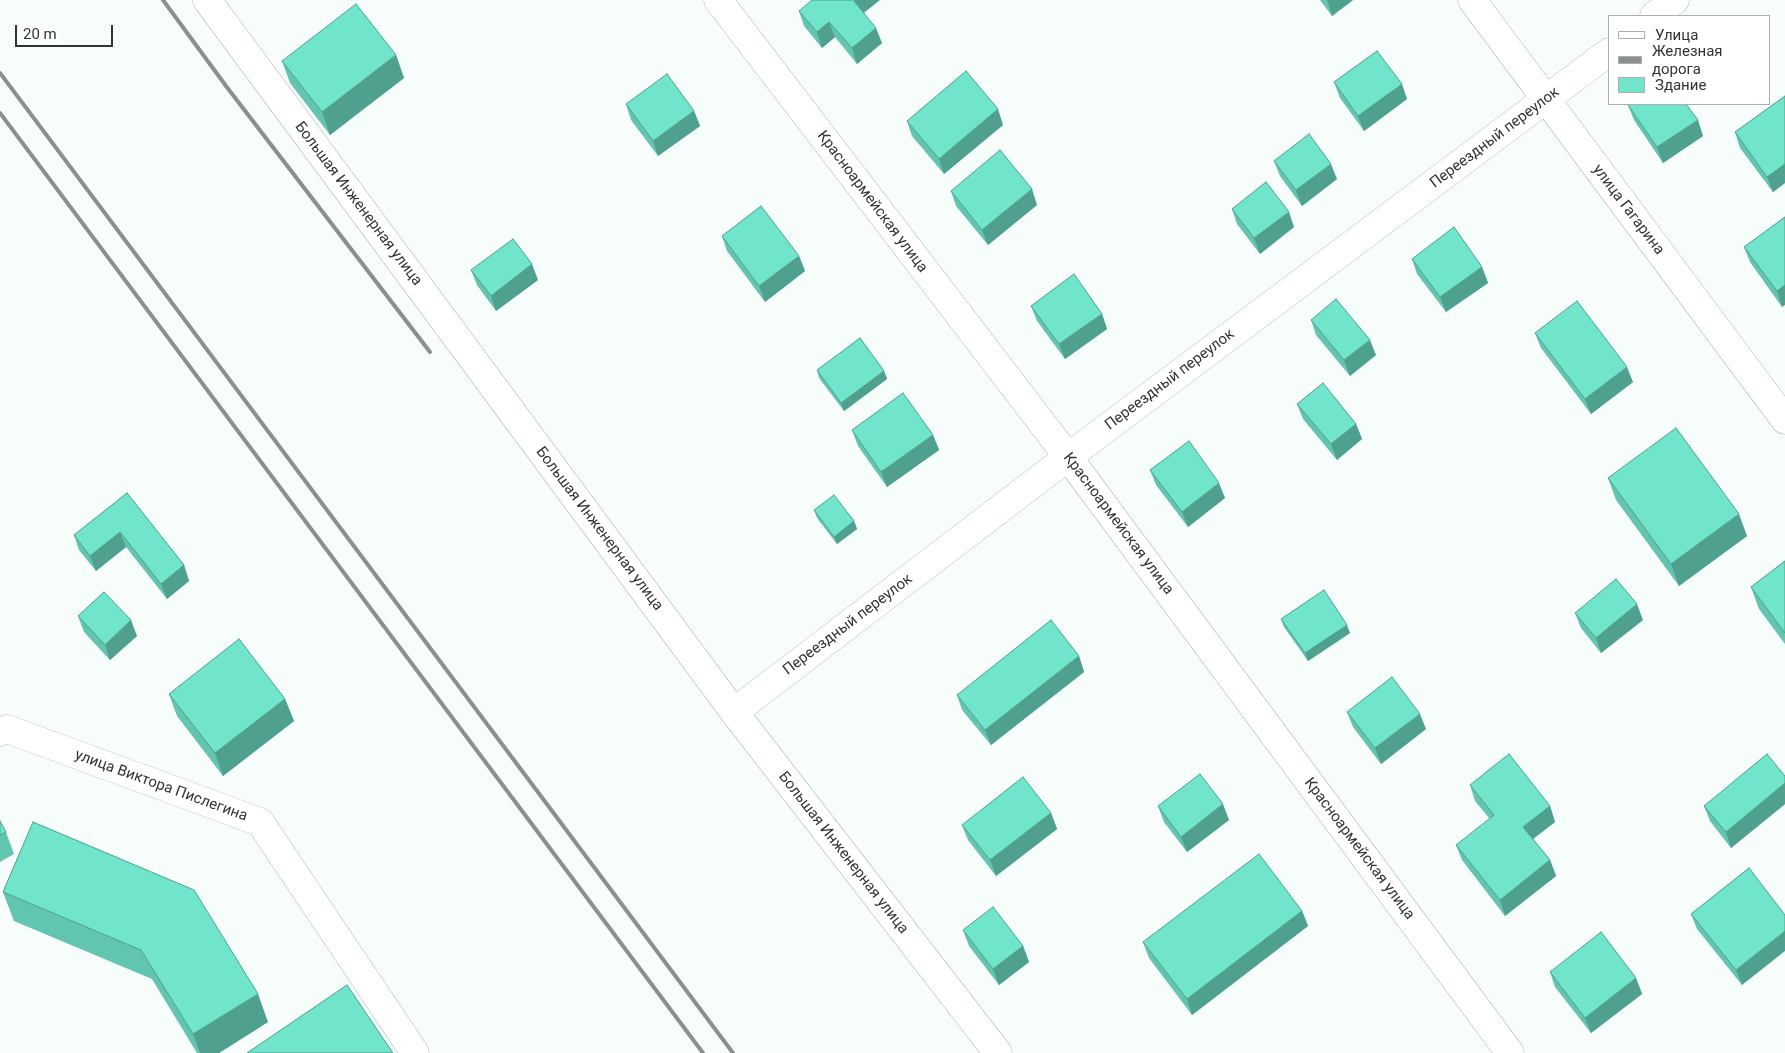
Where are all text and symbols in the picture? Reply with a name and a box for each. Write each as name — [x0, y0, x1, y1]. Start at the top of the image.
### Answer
scale bar — [18, 15, 115, 47]
legend — [1608, 15, 1770, 105]
text: 20 m — [23, 25, 57, 43]
text: Улица — [1655, 26, 1698, 44]
text: Железная дорога — [1652, 42, 1723, 78]
text: Здание — [1655, 76, 1706, 94]
street label: Переездный переулок — [1427, 83, 1563, 193]
street label: Большая Инженерная улица — [290, 118, 426, 290]
street label: Красноармейская улица — [813, 128, 931, 276]
street label: улица Гагарина — [1588, 161, 1668, 259]
street label: Переездный переулок — [1102, 325, 1238, 435]
street label: Большая Инженерная улица — [531, 443, 667, 615]
street label: Красноармейская улица — [1059, 450, 1177, 598]
street label: Переездный переулок — [780, 570, 916, 680]
street label: улица Виктора Пислегина — [72, 746, 250, 826]
street label: Большая Инженерная улица — [774, 768, 912, 938]
street label: Красноармейская улица — [1300, 775, 1418, 923]

